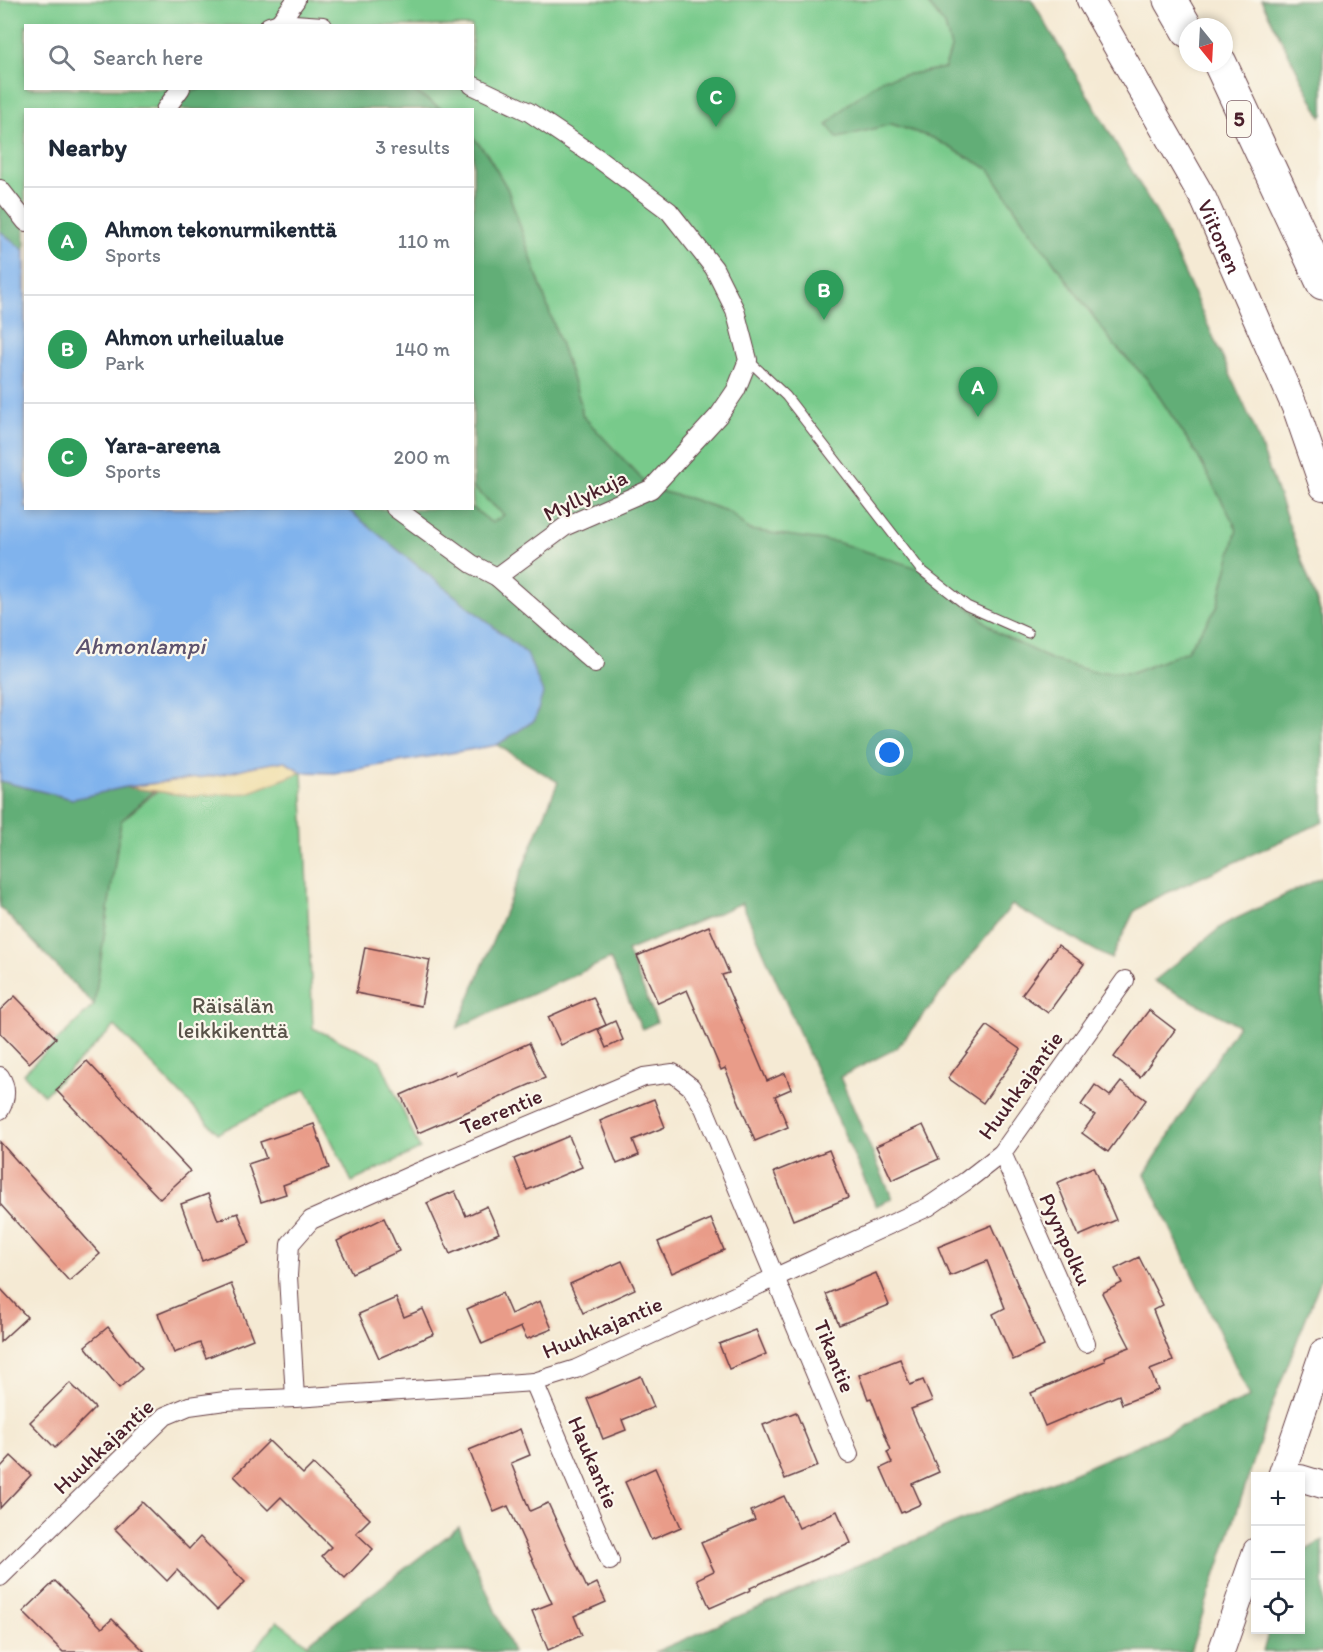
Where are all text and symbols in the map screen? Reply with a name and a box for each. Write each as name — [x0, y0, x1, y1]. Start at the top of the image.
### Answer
north arrow — [1179, 18, 1233, 72]
search box — [24, 24, 474, 90]
icon: search — [45, 41, 78, 74]
text: Search here — [93, 44, 203, 71]
pin: C — [696, 78, 736, 127]
road number: 5 — [1227, 101, 1251, 137]
text: Nearby — [48, 131, 127, 163]
text: 3 results — [375, 135, 450, 159]
street label: Viitonen — [1191, 195, 1248, 278]
text: Ahmon tekonurmikenttä — [105, 216, 337, 243]
text: A — [61, 229, 74, 253]
text: 110 m — [398, 229, 450, 253]
text: Sports — [105, 243, 161, 267]
pin: B — [804, 270, 844, 320]
text: Ahmon urheilualue — [105, 324, 284, 351]
text: B — [61, 337, 74, 361]
text: 140 m — [395, 337, 450, 361]
text: Park — [105, 351, 144, 375]
pin: A — [958, 368, 998, 417]
text: Yara-areena — [105, 432, 220, 459]
text: C — [61, 445, 74, 469]
text: 200 m — [394, 445, 450, 469]
text: Sports — [105, 459, 161, 483]
street label: Myllykuja — [539, 464, 632, 527]
water label: Ahmonlampi — [75, 631, 208, 660]
your location — [875, 738, 904, 767]
park label: Räisälän leikkikenttä — [177, 992, 289, 1044]
street label: Huuhkajantie — [972, 1026, 1069, 1145]
street label: Teerentie — [456, 1082, 546, 1141]
street label: Pyynpolku — [1033, 1189, 1098, 1289]
street label: Huuhkajantie — [538, 1290, 666, 1365]
street label: Tikantie — [808, 1316, 861, 1397]
street label: Huuhkajantie — [47, 1393, 159, 1500]
street label: Haukantie — [562, 1412, 625, 1512]
map controls — [1251, 1472, 1305, 1634]
button: + — [1251, 1472, 1305, 1526]
button: − — [1251, 1526, 1305, 1580]
button: locate — [1251, 1580, 1305, 1634]

